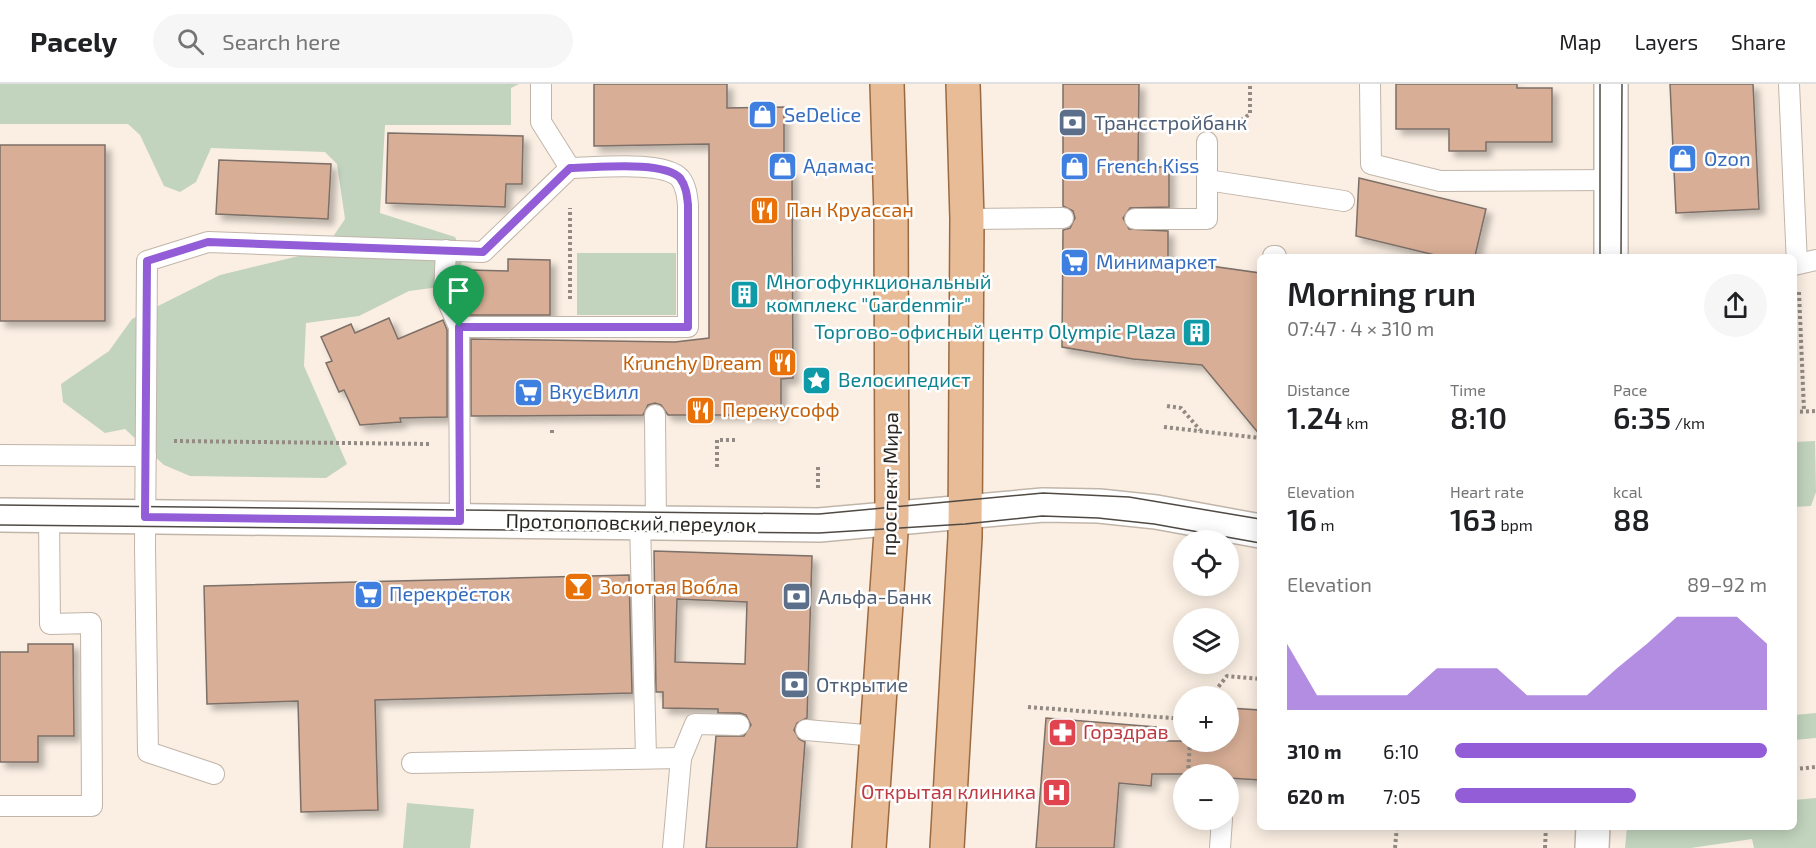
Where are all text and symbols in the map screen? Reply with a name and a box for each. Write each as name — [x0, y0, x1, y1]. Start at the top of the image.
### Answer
search box — [153, 14, 573, 68]
text: Pacely — [30, 24, 117, 58]
icon: search — [174, 25, 207, 58]
text: Search here — [222, 28, 341, 54]
text: Map — [1559, 29, 1601, 54]
text: Layers — [1634, 29, 1698, 54]
text: Share — [1731, 29, 1786, 54]
shop icon: SeDelice — [747, 99, 779, 131]
place label: SeDelice — [784, 102, 861, 126]
bank icon: Трансстройбанк — [1057, 107, 1089, 139]
place label: Трансстройбанк — [1094, 110, 1248, 134]
shop icon: Ozon — [1667, 143, 1699, 175]
place label: Ozon — [1704, 146, 1751, 170]
shop icon: Адамас — [766, 150, 798, 182]
shop icon: French Kiss — [1059, 150, 1091, 182]
place label: Адамас — [803, 153, 874, 177]
place label: French Kiss — [1096, 153, 1200, 177]
restaurant icon: Пан Круассан — [749, 194, 781, 226]
place label: Пан Круассан — [786, 197, 914, 222]
supermarket icon: Минимаркет — [1059, 246, 1091, 278]
place label: Минимаркет — [1096, 249, 1217, 273]
pin — [433, 265, 484, 327]
place label: Многофункциональный комплекс "Gardenmir" — [766, 269, 991, 316]
text: Morning run — [1287, 273, 1476, 313]
icon: arrive — [442, 274, 475, 307]
button: share — [1704, 274, 1767, 337]
building icon: Многофункциональный комплекс "Gardenmir" — [729, 278, 761, 310]
building icon: Торгово-офисный центр Olympic Plaza — [1181, 316, 1213, 348]
text: 07:47 · 4 × 310 m — [1287, 316, 1434, 340]
place label: Торгово-офисный центр Olympic Plaza — [814, 319, 1176, 343]
restaurant icon: Krunchy Dream — [767, 347, 799, 379]
place label: Krunchy Dream — [623, 350, 762, 374]
place icon: Велосипедист — [801, 364, 833, 396]
place label: Велосипедист — [838, 367, 971, 391]
supermarket icon: ВкусВилл — [512, 376, 544, 408]
place label: ВкусВилл — [549, 379, 639, 404]
text: Distance — [1287, 380, 1350, 399]
text: Time — [1450, 380, 1486, 399]
text: Pace — [1613, 380, 1647, 399]
restaurant icon: Перекусофф — [685, 394, 717, 426]
place label: Перекусофф — [722, 397, 840, 422]
text: 1.24 — [1287, 399, 1343, 435]
text: 8:10 — [1450, 399, 1507, 435]
text: 6:35 — [1613, 399, 1671, 435]
street label: проспект Мира — [876, 412, 902, 556]
text: km — [1343, 413, 1368, 432]
text: /km — [1671, 413, 1705, 432]
text: Elevation — [1287, 482, 1355, 501]
text: Heart rate — [1450, 482, 1524, 501]
text: kcal — [1613, 482, 1642, 501]
text: 16 — [1287, 501, 1317, 537]
text: 163 — [1450, 501, 1497, 537]
text: 88 — [1613, 501, 1650, 537]
street label: Протопоповский переулок — [505, 508, 757, 537]
text: m — [1317, 515, 1335, 534]
text: bpm — [1497, 515, 1533, 534]
map controls — [1173, 530, 1239, 830]
button: locate — [1173, 530, 1239, 596]
bar icon: Золотая Вобла — [563, 571, 595, 603]
text: Elevation — [1287, 572, 1372, 596]
text: 89–92 m — [1687, 572, 1767, 596]
place label: Золотая Вобла — [600, 574, 739, 598]
supermarket icon: Перекрёсток — [352, 578, 384, 610]
place label: Перекрёсток — [389, 581, 511, 605]
bank icon: Альфа-Банк — [781, 581, 813, 613]
place label: Альфа-Банк — [818, 584, 932, 608]
button: layers — [1173, 608, 1239, 674]
bank icon: Открытие — [779, 669, 811, 701]
place label: Открытие — [816, 672, 908, 696]
button: + — [1173, 686, 1239, 752]
pharmacy icon: Горздрав — [1046, 716, 1078, 748]
place label: Горздрав — [1083, 719, 1169, 743]
text: 310 m — [1287, 739, 1342, 763]
text: 6:10 — [1383, 739, 1419, 763]
button: − — [1173, 764, 1239, 830]
hospital icon: Открытая клиника — [1041, 776, 1073, 808]
place label: Открытая клиника — [861, 779, 1036, 803]
text: 620 m — [1287, 784, 1345, 808]
text: 7:05 — [1383, 784, 1421, 808]

